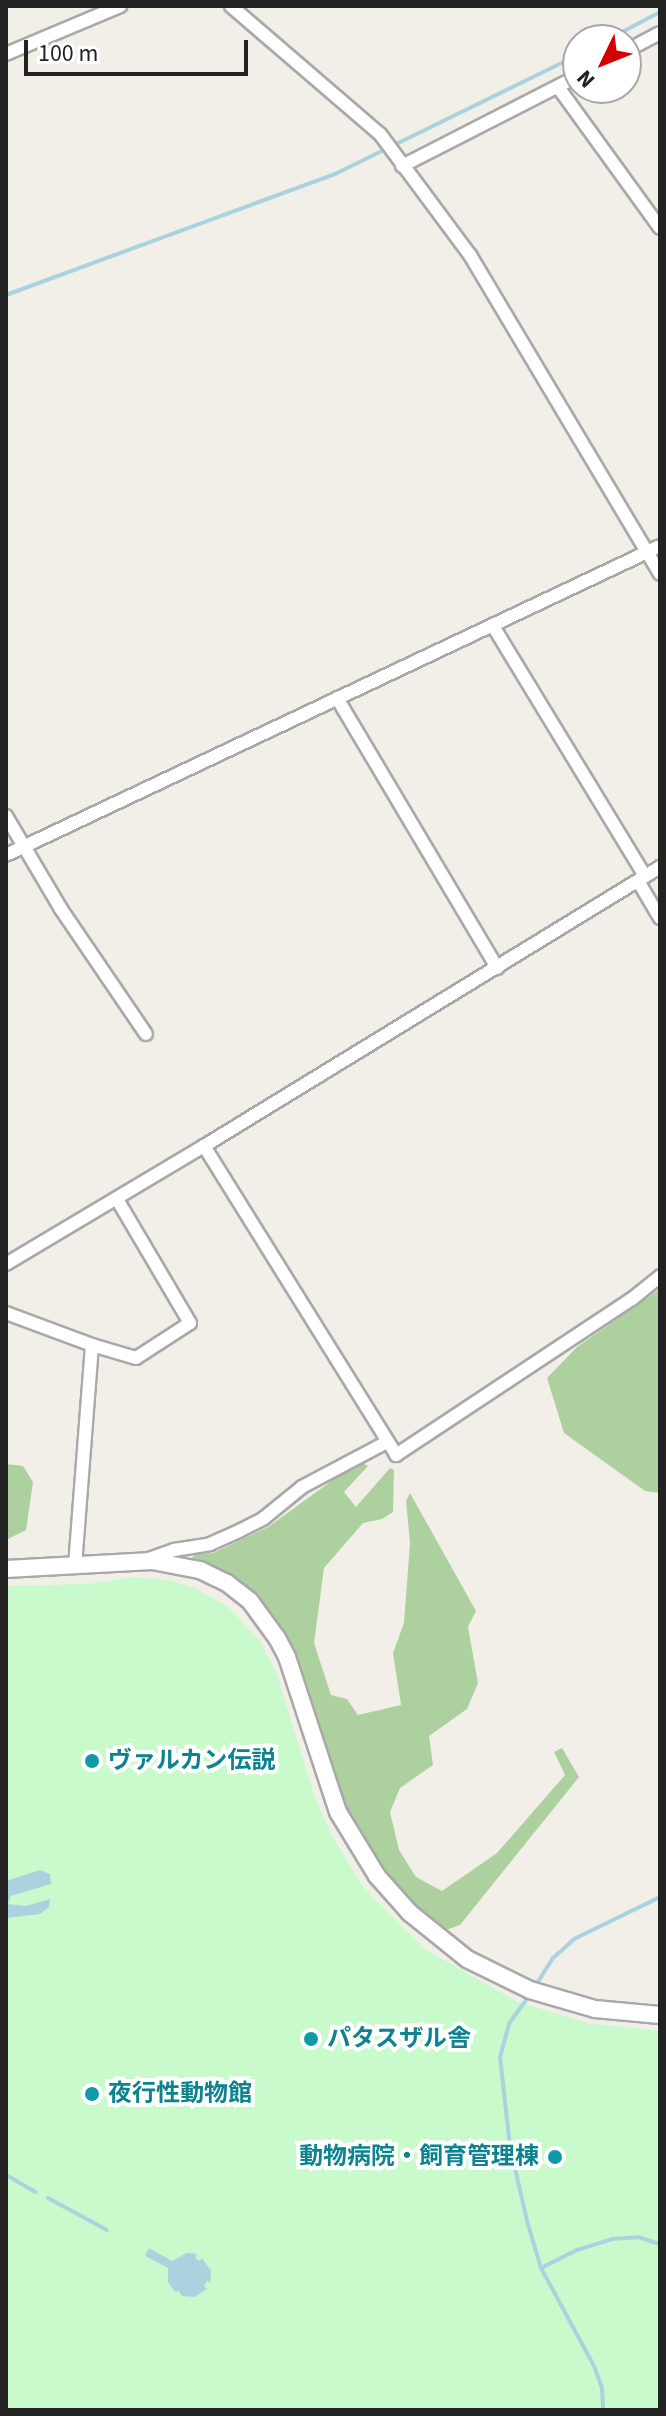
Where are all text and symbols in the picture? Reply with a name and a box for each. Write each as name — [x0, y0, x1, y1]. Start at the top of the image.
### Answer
scale bar — [28, 24, 252, 74]
north arrow — [562, 24, 642, 104]
text: 100 m — [38, 36, 98, 71]
text: N — [569, 63, 603, 95]
place label: ヴァルカン伝説 — [108, 1747, 276, 1775]
marker: ヴァルカン伝説 — [83, 1752, 101, 1770]
place label: パタスザル舎 — [327, 2025, 471, 2053]
marker: パタスザル舎 — [302, 2030, 320, 2048]
place label: 夜行性動物館 — [108, 2080, 252, 2108]
marker: 夜行性動物館 — [83, 2085, 101, 2103]
place label: 動物病院・飼育管理棟 — [299, 2143, 539, 2171]
marker: 動物病院・飼育管理棟 — [546, 2148, 564, 2166]

